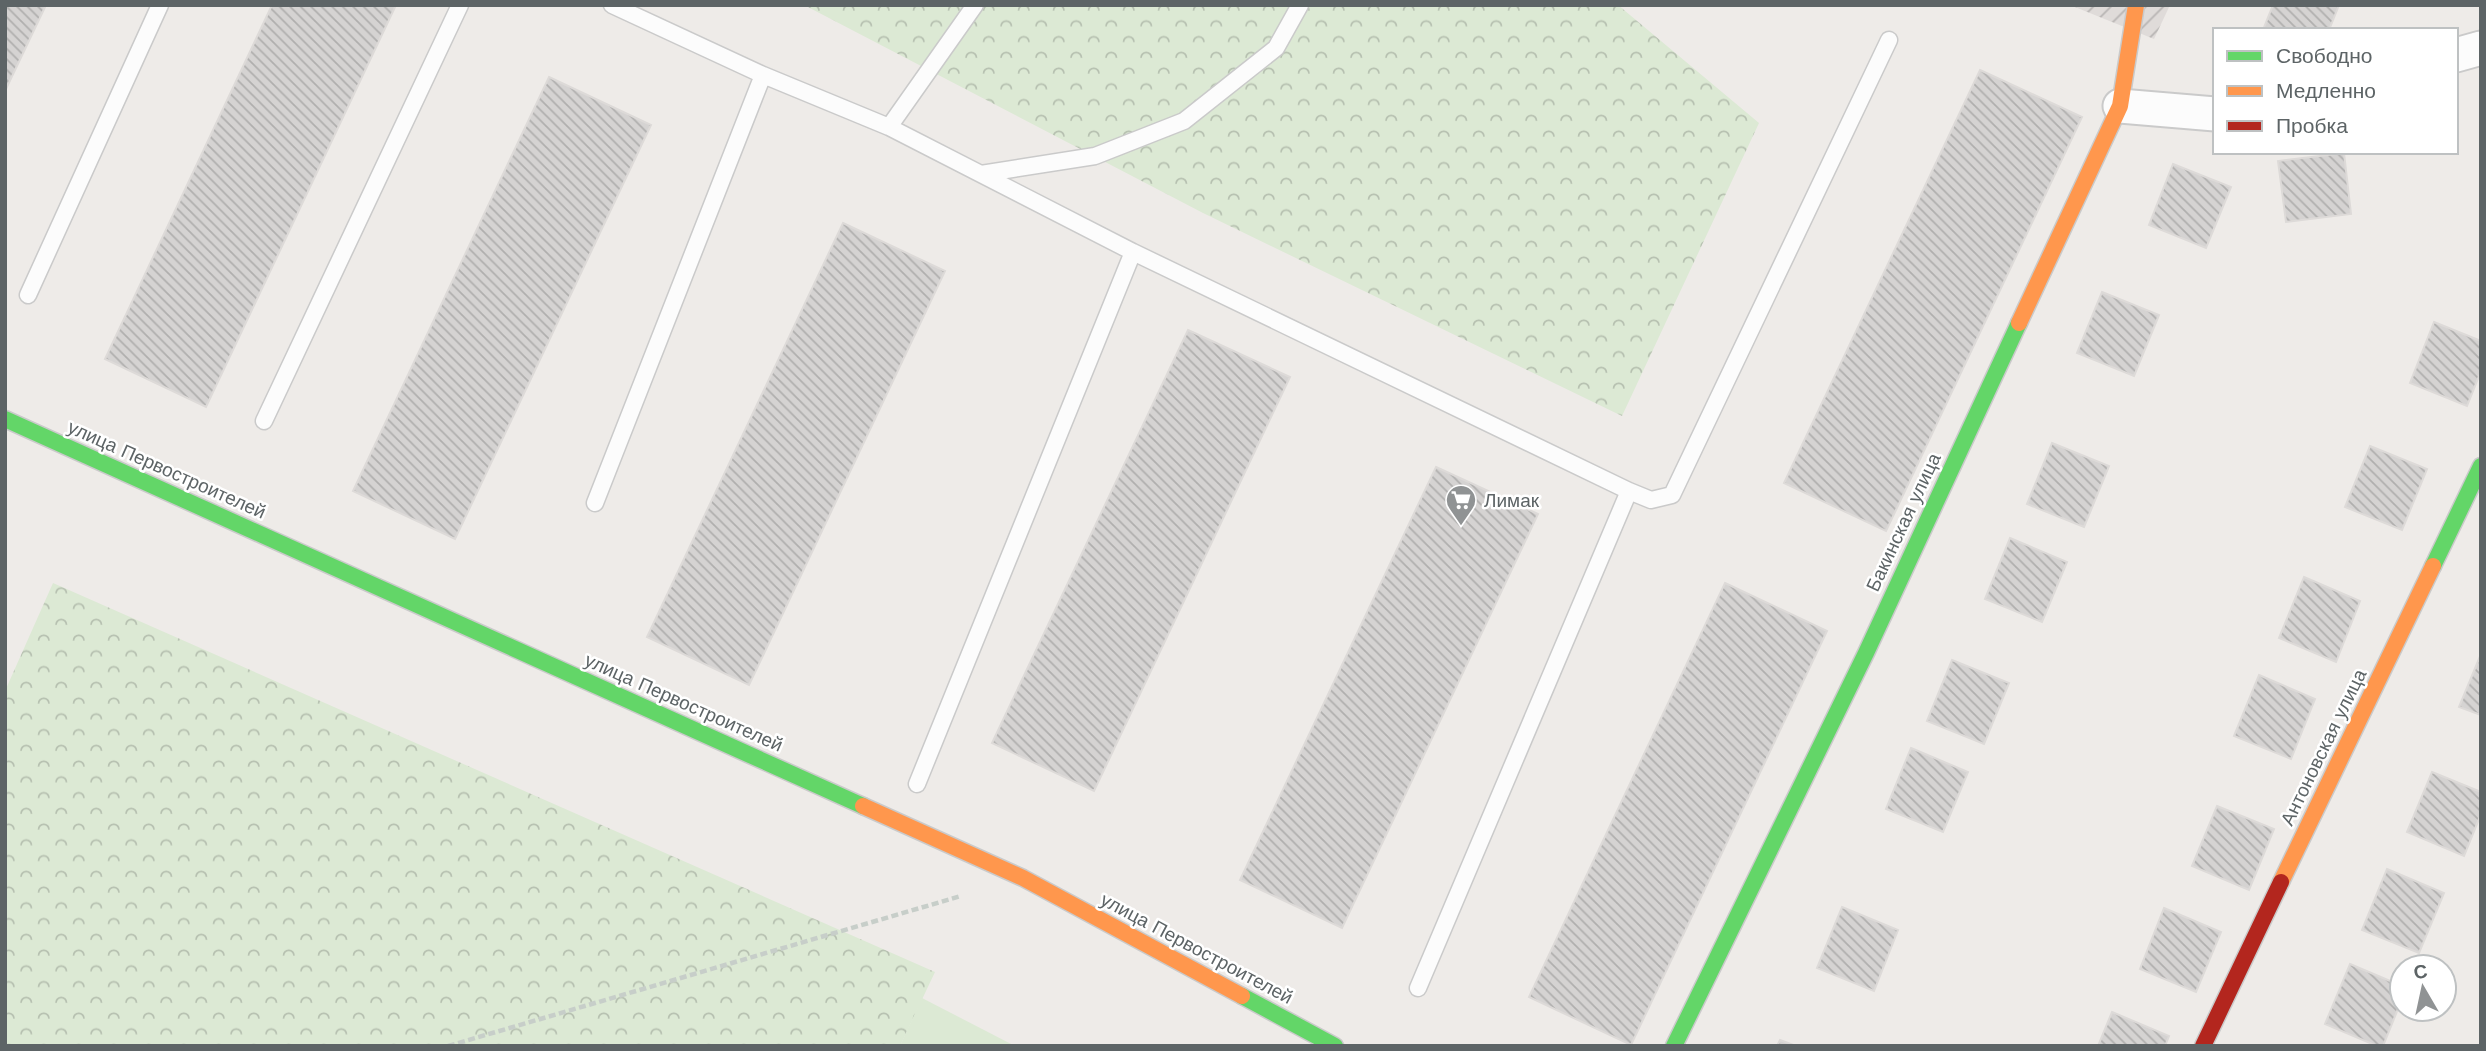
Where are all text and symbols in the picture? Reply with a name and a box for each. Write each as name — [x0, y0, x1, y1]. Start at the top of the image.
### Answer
legend — [2213, 28, 2458, 154]
text: Свободно — [2276, 43, 2373, 68]
text: Медленно — [2276, 78, 2376, 103]
text: Пробка — [2276, 113, 2348, 138]
street label: улица Первостроителей — [64, 415, 269, 524]
street label: Бакинская улица — [1861, 449, 1946, 595]
supermarket icon: Лимак — [1444, 483, 1478, 527]
place label: Лимак — [1484, 489, 1540, 512]
street label: улица Первостроителей — [581, 648, 786, 757]
street label: Антоновская улица — [2276, 665, 2371, 829]
street label: улица Первостроителей — [1097, 888, 1297, 1009]
north arrow — [2388, 953, 2458, 1023]
text: С — [2412, 959, 2429, 984]

